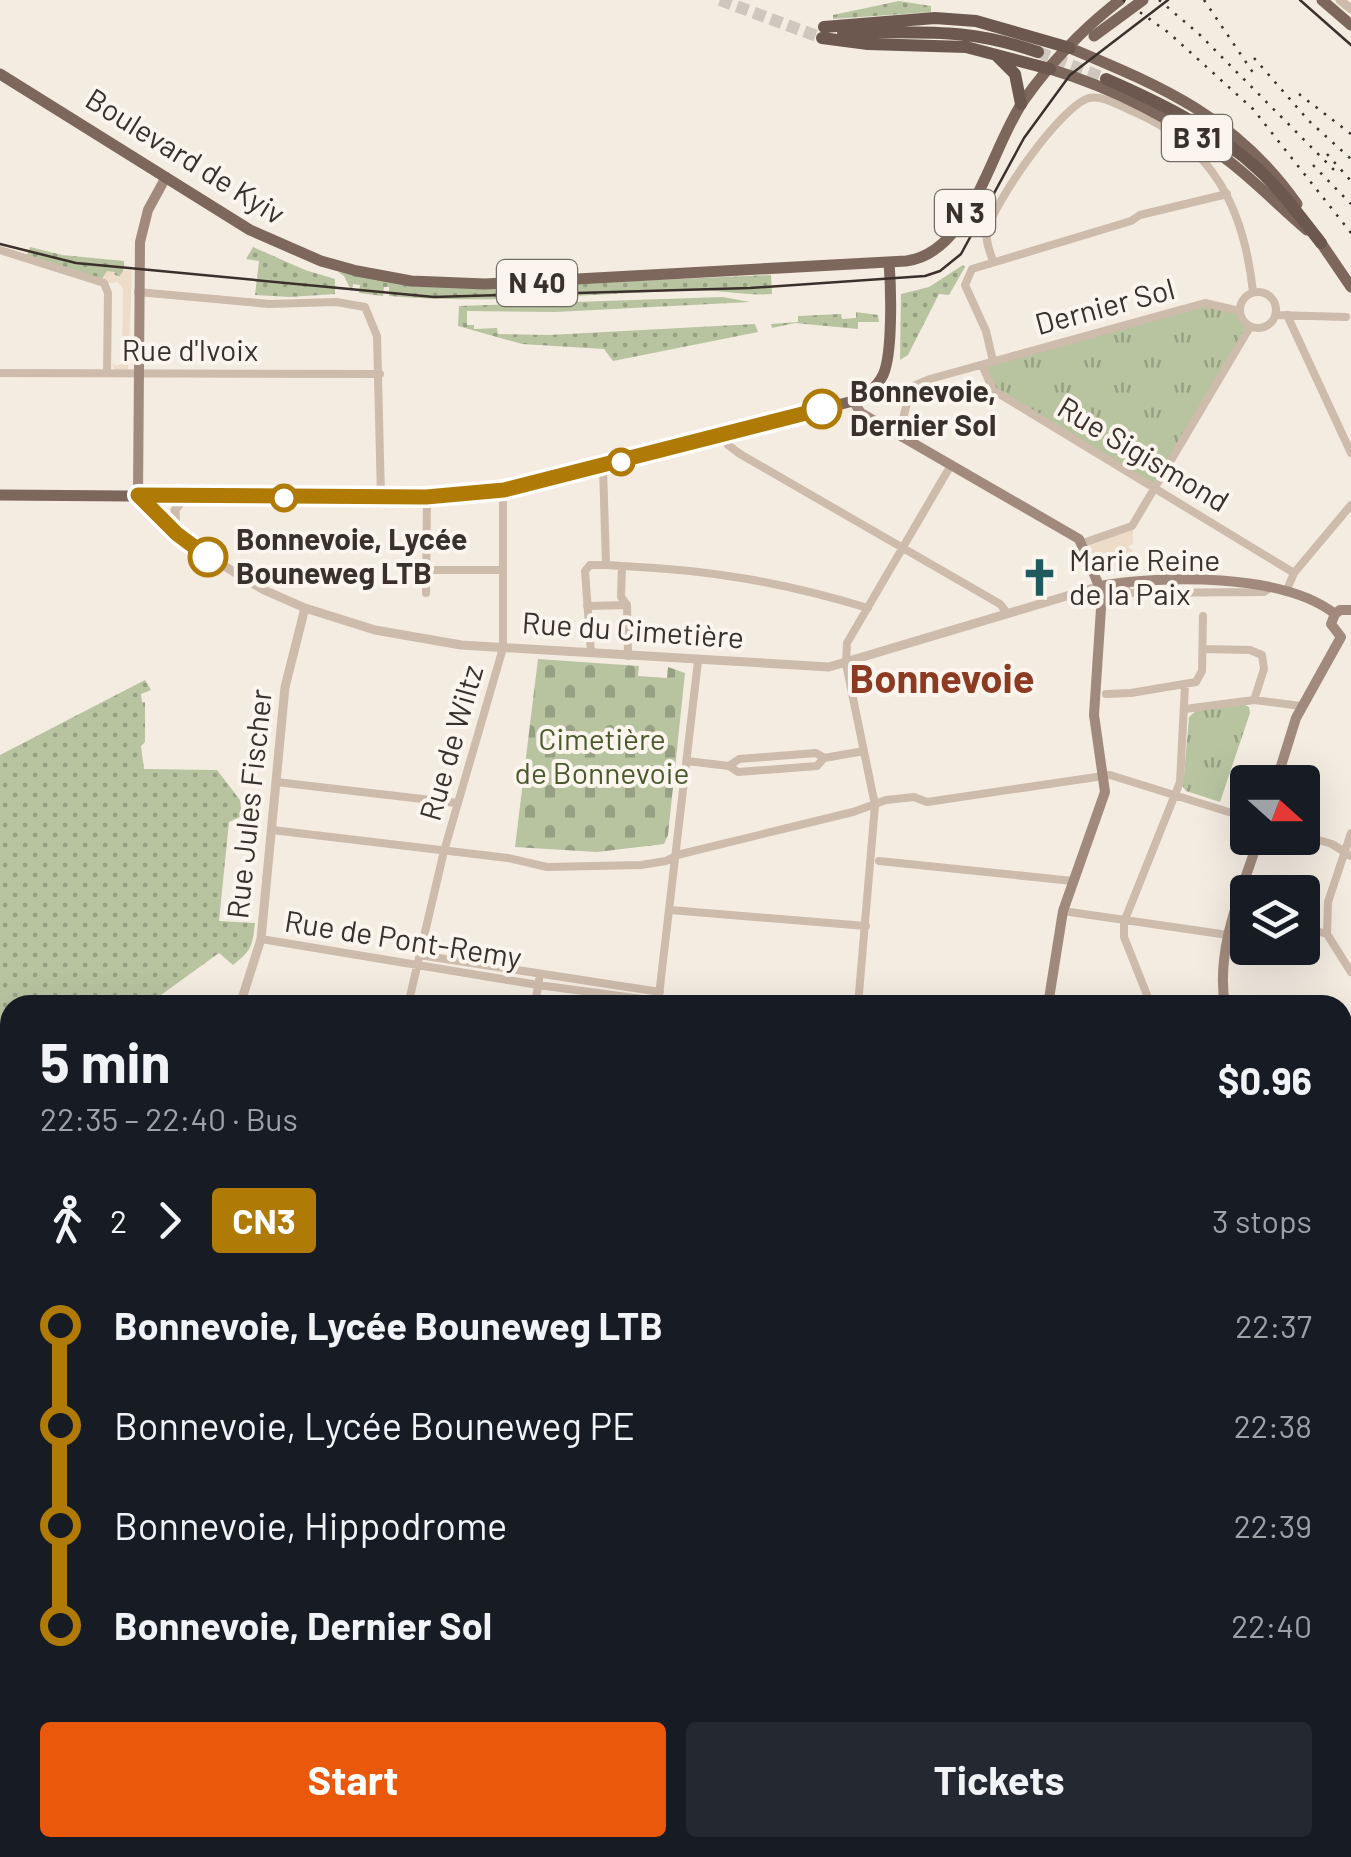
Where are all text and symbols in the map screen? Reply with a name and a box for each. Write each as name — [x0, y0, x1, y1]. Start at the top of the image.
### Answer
street label: Boulevard de Kyiv — [80, 80, 292, 231]
road number: B 31 — [1162, 115, 1232, 161]
road number: N 3 — [935, 190, 995, 236]
road number: N 40 — [497, 260, 577, 306]
street label: Dernier Sol — [1031, 269, 1178, 341]
street label: Rue d'Ivoix — [122, 331, 258, 367]
place label: Bonnevoie, Dernier Sol — [850, 372, 996, 442]
street label: Rue Sigismond — [1052, 388, 1236, 518]
marker: Bonnevoie, Dernier Sol — [803, 390, 841, 428]
unlabelled marker — [608, 449, 634, 475]
unlabelled marker — [271, 485, 297, 511]
place label: Bonnevoie, Lycée Bouneweg LTB — [236, 520, 467, 590]
marker: Bonnevoie, Lycée Bouneweg LTB — [189, 538, 227, 576]
place label: Marie Reine de la Paix — [1069, 541, 1220, 611]
church icon: Marie Reine de la Paix — [1018, 557, 1060, 599]
street label: Rue du Cimetière — [521, 603, 745, 655]
district label: Bonnevoie — [849, 653, 1035, 701]
street label: Rue de Wiltz — [411, 661, 489, 824]
street label: Rue Jules Fischer — [218, 687, 278, 920]
park label: Cimetière de Bonnevoie — [515, 720, 690, 790]
north arrow — [1230, 765, 1320, 855]
map controls — [1230, 765, 1320, 965]
button: layers — [1230, 875, 1320, 965]
street label: Rue de Pont-Remy — [282, 902, 525, 975]
text: 5 min — [40, 1028, 171, 1094]
text: $0.96 — [1218, 1057, 1312, 1103]
text: 22:35 – 22:40 · Bus — [40, 1099, 298, 1137]
icon: walk — [40, 1193, 95, 1248]
icon: forward — [142, 1193, 197, 1248]
text: CN3 — [232, 1199, 296, 1241]
text: 2 — [110, 1201, 127, 1239]
text: 3 stops — [1212, 1201, 1312, 1239]
text: Bonnevoie, Lycée Bouneweg LTB — [114, 1302, 663, 1348]
text: 22:37 — [1235, 1306, 1312, 1344]
text: Bonnevoie, Lycée Bouneweg PE — [114, 1402, 635, 1448]
text: 22:38 — [1234, 1406, 1312, 1444]
text: Bonnevoie, Hippodrome — [114, 1502, 507, 1548]
text: 22:39 — [1234, 1506, 1312, 1544]
text: Bonnevoie, Dernier Sol — [114, 1602, 492, 1648]
text: 22:40 — [1231, 1606, 1312, 1644]
button: Start — [40, 1722, 666, 1837]
button: Tickets — [686, 1722, 1312, 1837]

